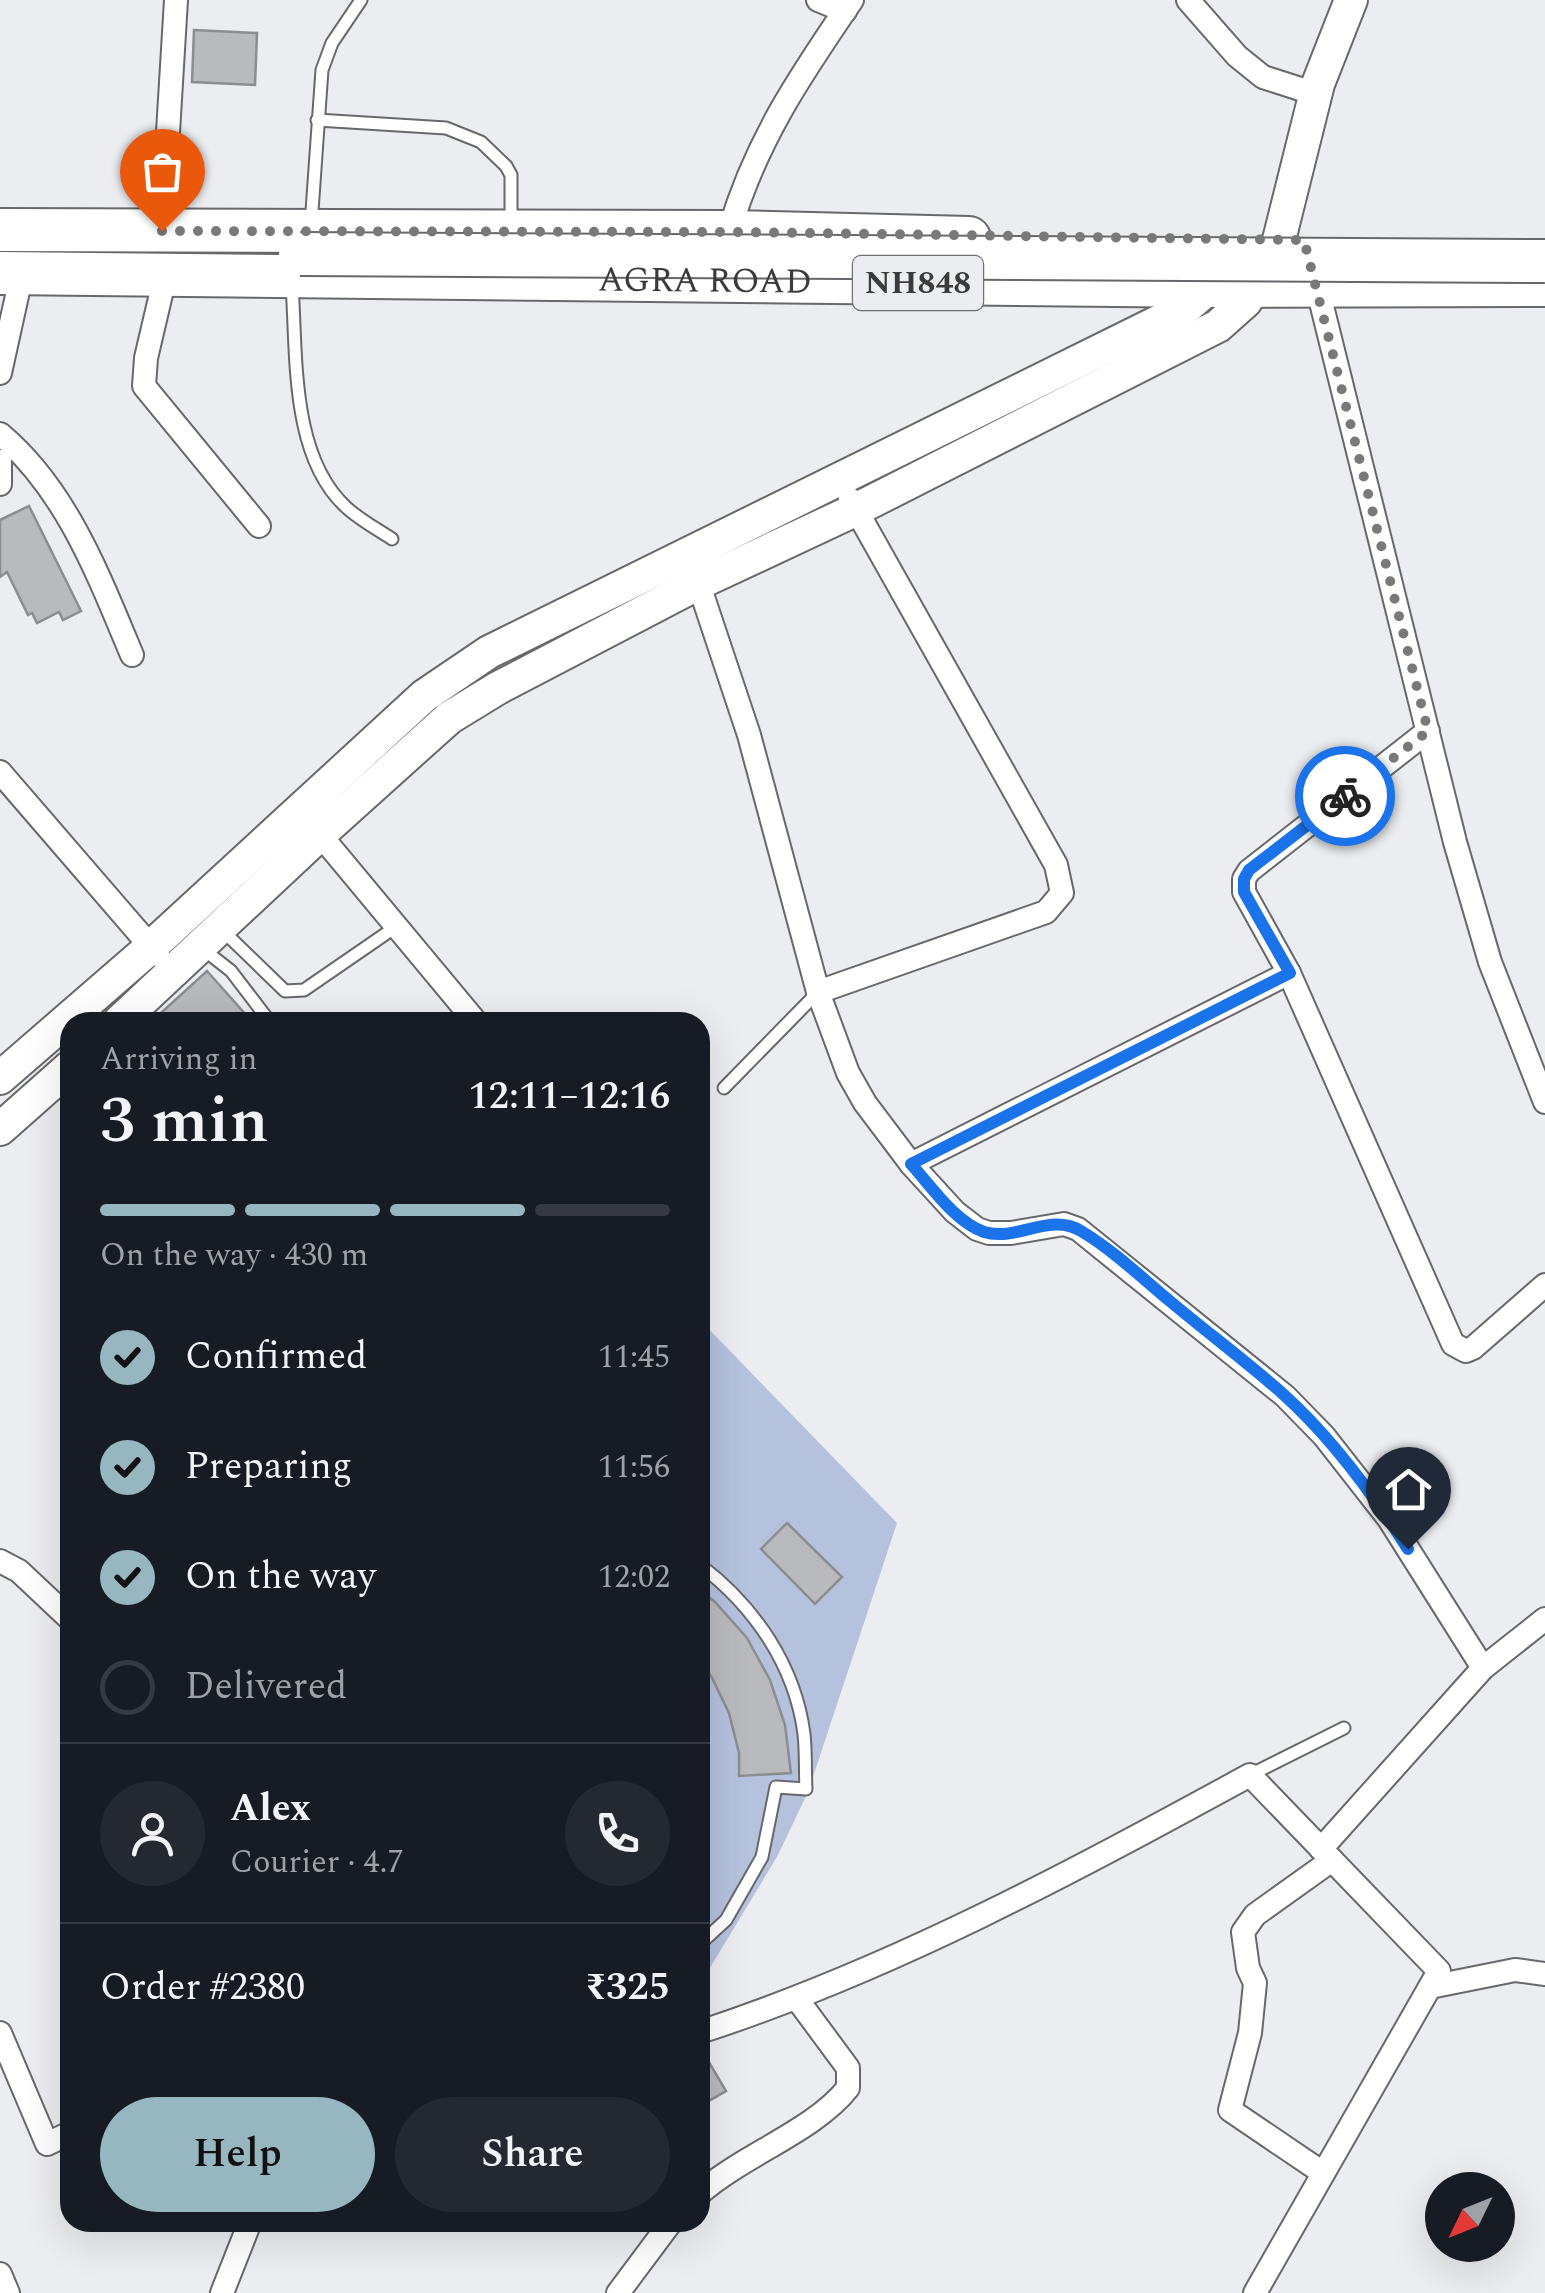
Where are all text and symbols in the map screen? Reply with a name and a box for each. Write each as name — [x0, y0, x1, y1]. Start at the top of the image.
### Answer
pin — [120, 129, 205, 232]
icon: bag — [135, 144, 190, 199]
street label: AGRA ROAD — [598, 253, 812, 308]
road number: NH848 — [853, 256, 983, 310]
courier — [1295, 746, 1395, 846]
icon: bike — [1318, 769, 1373, 824]
text: Arriving in — [100, 1035, 257, 1084]
text: 12:11–12:16 — [468, 1068, 670, 1126]
text: 3 min — [100, 1072, 269, 1171]
text: On the way · 430 m — [100, 1231, 368, 1280]
text: Confirmed — [185, 1328, 367, 1386]
icon: check — [100, 1330, 155, 1385]
text: 11:45 — [598, 1333, 670, 1382]
text: Preparing — [185, 1438, 352, 1496]
icon: check — [100, 1440, 155, 1495]
text: 11:56 — [598, 1443, 670, 1492]
pin — [1366, 1447, 1451, 1550]
icon: home — [1381, 1462, 1436, 1517]
text: On the way — [185, 1548, 376, 1606]
icon: check — [100, 1550, 155, 1605]
text: 12:02 — [598, 1553, 670, 1602]
text: Delivered — [185, 1658, 347, 1716]
text: Alex — [230, 1780, 311, 1838]
button: person — [100, 1781, 205, 1886]
button: phone — [565, 1781, 670, 1886]
text: Courier · 4.7 — [230, 1838, 403, 1887]
text: Order #2380 — [100, 1959, 305, 2017]
text: ₹325 — [585, 1959, 670, 2017]
button: Help — [100, 2097, 375, 2212]
button: Share — [395, 2097, 670, 2212]
north arrow — [1425, 2172, 1515, 2262]
map controls — [1425, 2172, 1515, 2262]

